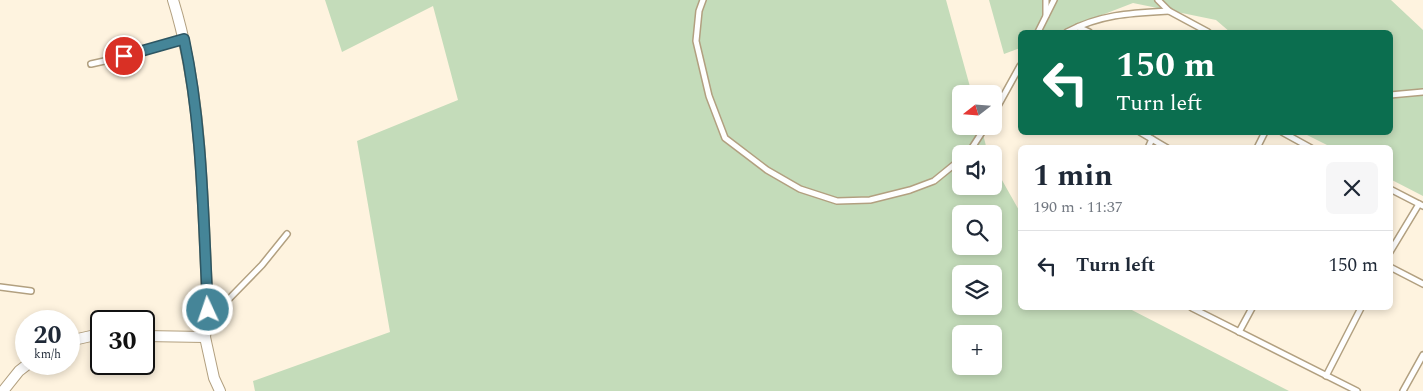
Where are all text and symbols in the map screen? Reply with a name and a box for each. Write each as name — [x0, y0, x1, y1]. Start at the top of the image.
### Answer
pin — [103, 35, 145, 77]
text: 150 m — [1116, 39, 1215, 92]
icon: arrive — [110, 42, 138, 70]
icon: left — [1033, 50, 1098, 115]
north arrow — [952, 85, 1002, 135]
map controls — [952, 85, 1002, 375]
text: Turn left — [1116, 87, 1202, 120]
button: sound — [952, 145, 1002, 195]
text: 1 min — [1033, 153, 1113, 199]
button: close — [1326, 162, 1378, 214]
text: 190 m · 11:37 — [1033, 195, 1123, 219]
button: search — [952, 205, 1002, 255]
text: Turn left — [1076, 251, 1155, 280]
text: 150 m — [1328, 251, 1378, 280]
icon: left — [1033, 252, 1061, 280]
button: layers — [952, 265, 1002, 315]
position arrow — [181, 283, 233, 335]
speed limit sign: 30 — [90, 310, 155, 375]
text: 20 — [33, 317, 62, 355]
button: + — [952, 325, 1002, 375]
text: km/h — [34, 345, 61, 364]

